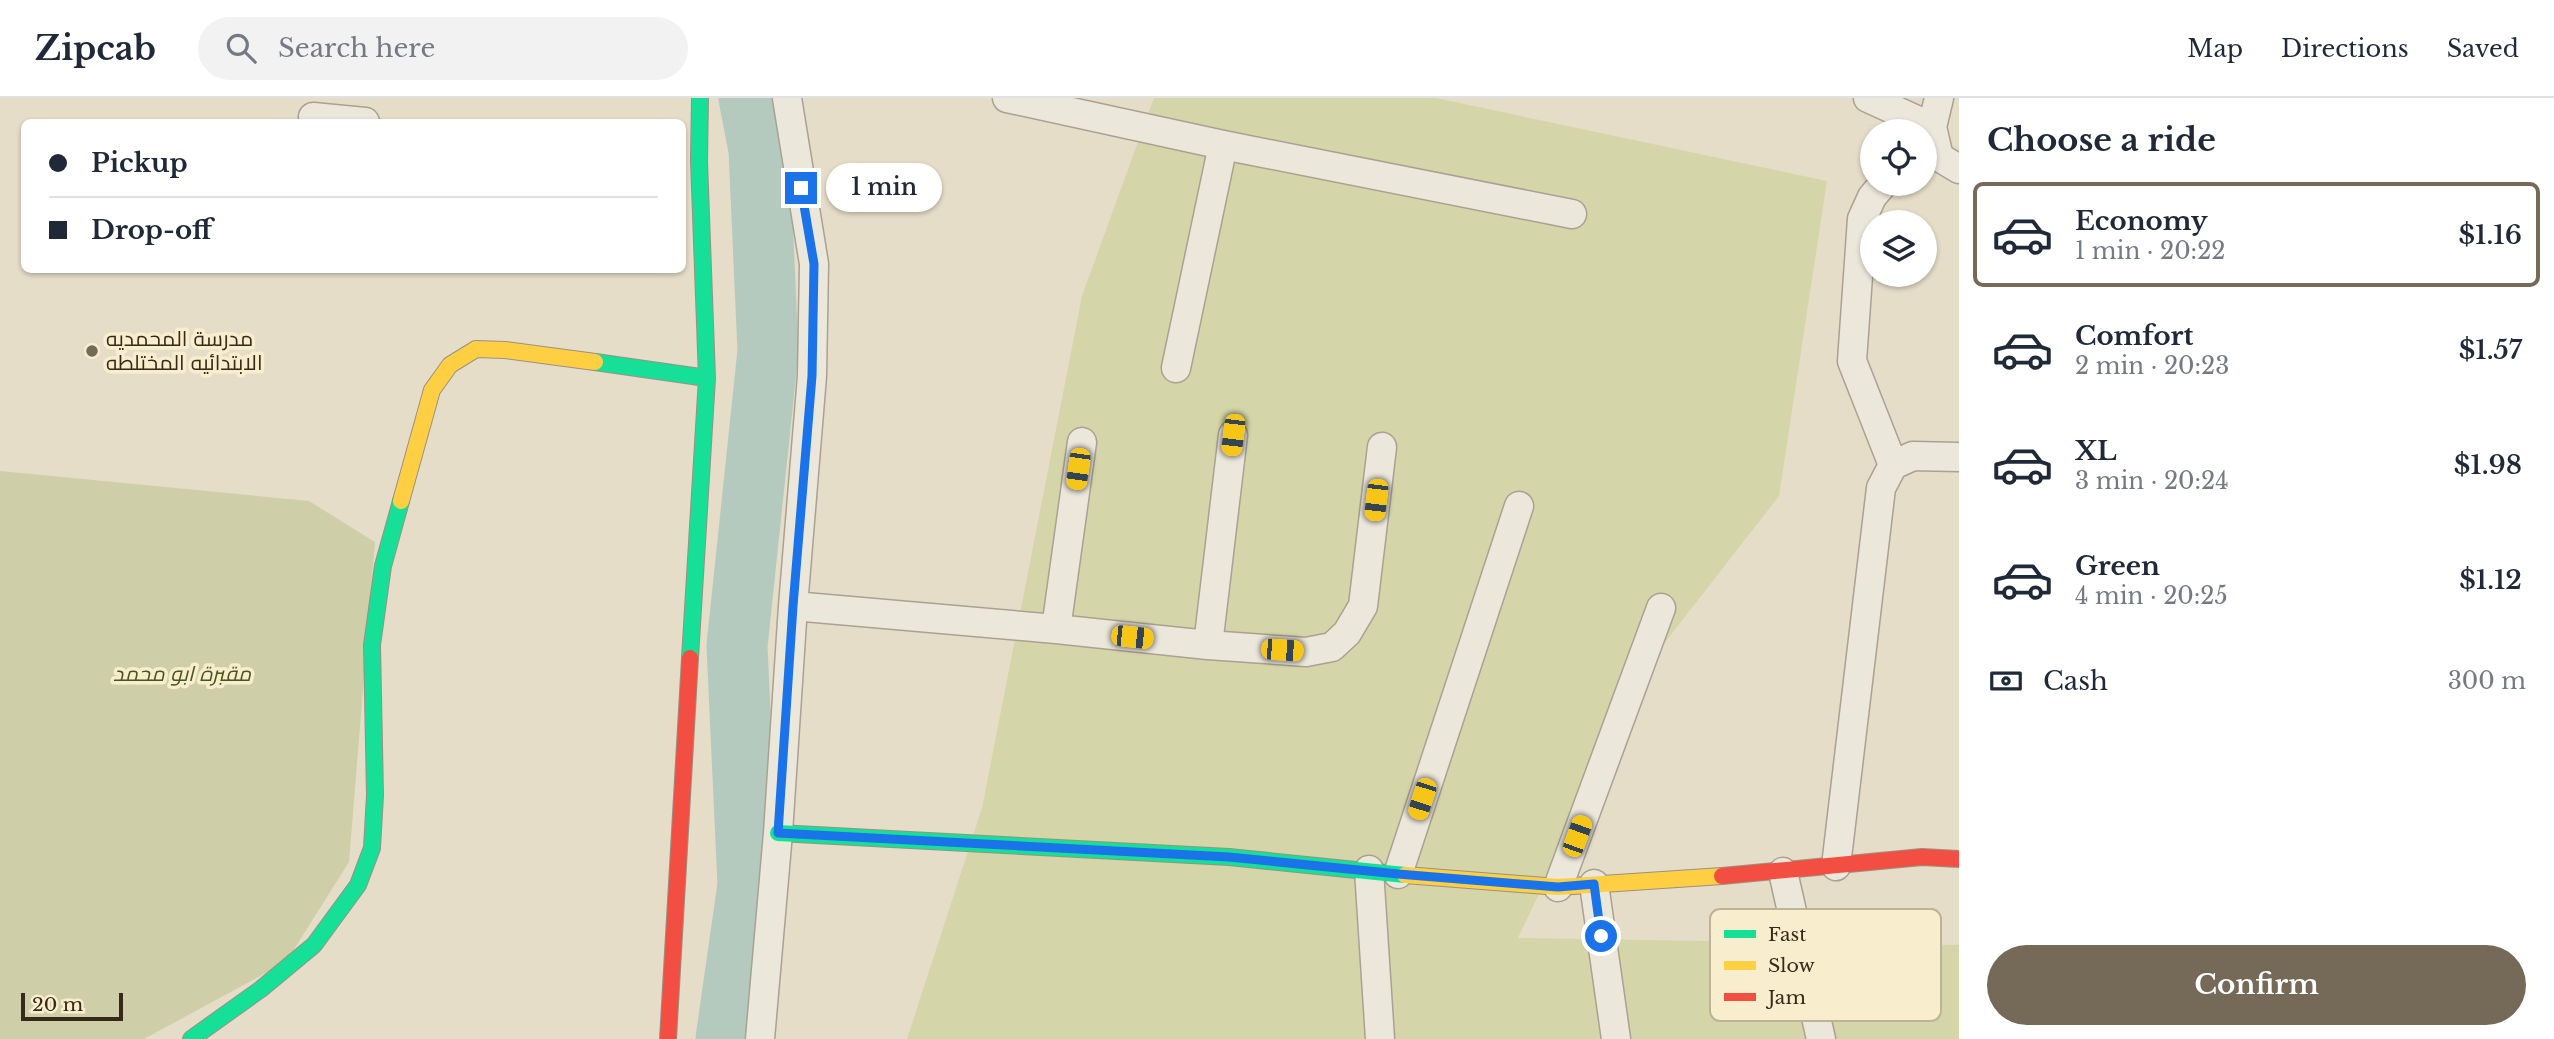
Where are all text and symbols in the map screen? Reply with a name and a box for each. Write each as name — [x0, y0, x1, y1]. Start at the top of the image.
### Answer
search box — [198, 17, 688, 80]
text: Zipcab — [35, 28, 156, 69]
icon: search — [222, 29, 260, 67]
text: Search here — [278, 32, 435, 64]
text: Map — [2187, 34, 2243, 63]
text: Directions — [2281, 34, 2409, 63]
text: Saved — [2447, 34, 2519, 63]
map controls — [1860, 119, 1937, 287]
button: locate — [1860, 119, 1937, 196]
text: Choose a ride — [1987, 120, 2216, 160]
text: Pickup — [91, 147, 188, 179]
callout: 1 min — [826, 164, 941, 212]
route end — [785, 172, 817, 204]
text: 1 min — [851, 173, 917, 201]
icon: car — [1991, 203, 2054, 266]
text: Economy — [2075, 205, 2208, 237]
button: layers — [1860, 210, 1937, 287]
text: Drop-off — [91, 214, 212, 246]
text: $1.16 — [2459, 219, 2522, 251]
text: 1 min · 20:22 — [2075, 237, 2225, 265]
icon: car — [1991, 318, 2054, 381]
text: Comfort — [2075, 320, 2193, 352]
place label: مدرسة المحمديه الابتدائيه المختلطه — [106, 326, 263, 376]
text: $1.57 — [2459, 334, 2522, 366]
marker: مدرسة المحمديه الابتدائيه المختلطه — [84, 343, 100, 359]
text: 2 min · 20:23 — [2075, 352, 2229, 380]
car — [1221, 413, 1246, 457]
icon: car — [1991, 433, 2054, 496]
text: XL — [2075, 435, 2117, 467]
car — [1065, 447, 1092, 491]
text: $1.98 — [2454, 449, 2522, 481]
text: 3 min · 20:24 — [2075, 467, 2229, 495]
car — [1364, 478, 1389, 522]
icon: car — [1991, 548, 2054, 611]
text: Green — [2075, 550, 2160, 582]
text: $1.12 — [2459, 564, 2522, 596]
text: 4 min · 20:25 — [2075, 582, 2228, 610]
car — [1111, 624, 1154, 650]
car — [1261, 638, 1304, 662]
park label: مقبرة ابو محمد — [113, 661, 252, 687]
icon: cash — [1987, 662, 2025, 700]
text: Cash — [2043, 665, 2108, 697]
text: 300 m — [2448, 667, 2526, 695]
car — [1406, 776, 1439, 822]
car — [1560, 813, 1595, 859]
legend — [1710, 909, 1941, 1021]
route start — [1585, 920, 1617, 952]
text: Fast — [1768, 923, 1807, 946]
button: Confirm — [1987, 945, 2526, 1025]
text: Slow — [1768, 954, 1815, 977]
text: Jam — [1765, 986, 1806, 1009]
scale bar — [21, 990, 122, 1022]
text: 20 m — [32, 993, 83, 1016]

